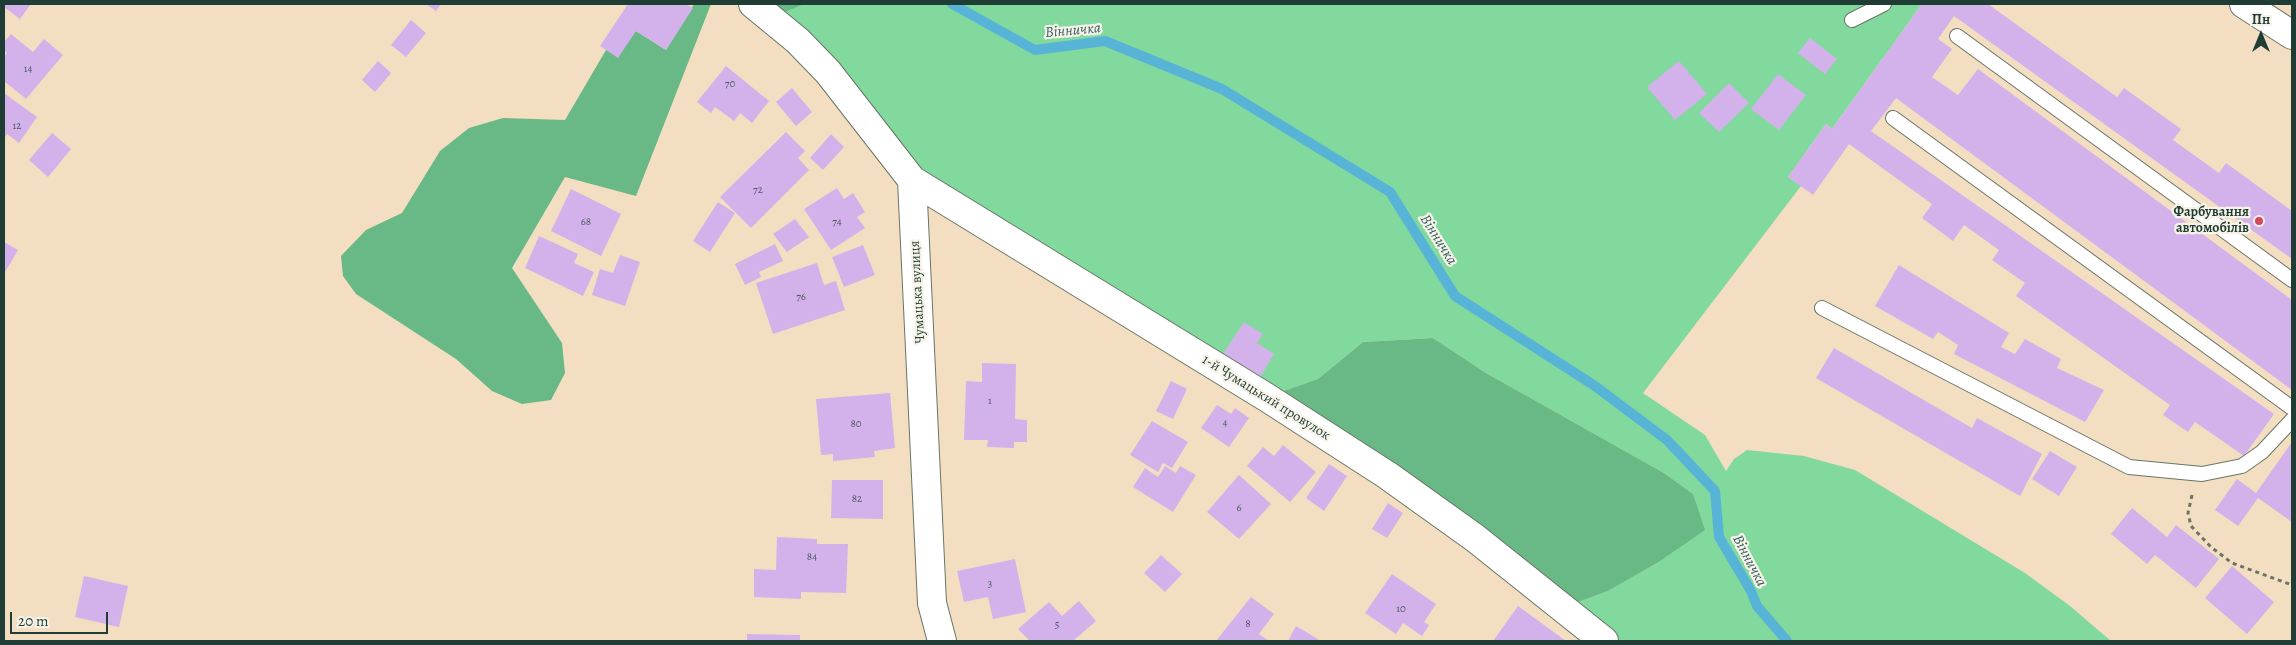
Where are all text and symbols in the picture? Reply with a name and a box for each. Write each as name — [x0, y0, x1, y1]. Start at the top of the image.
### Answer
north arrow — [2236, 10, 2286, 60]
text: Пн — [2252, 10, 2270, 29]
water label: Вінничка — [1044, 20, 1102, 42]
house number: 14 — [24, 62, 32, 76]
house number: 70 — [725, 77, 735, 91]
house number: 12 — [13, 119, 21, 133]
house number: 72 — [753, 183, 763, 197]
place label: Фарбування автомобілів — [2173, 205, 2249, 238]
water label: Вінничка — [1416, 212, 1460, 268]
house number: 68 — [581, 215, 591, 229]
house number: 74 — [832, 215, 842, 229]
marker: Фарбування автомобілів — [2253, 215, 2265, 227]
street label: Чумацька вулиця — [907, 240, 929, 344]
house number: 76 — [796, 290, 806, 304]
street label: 1-й Чумацький провулок — [1199, 352, 1333, 444]
house number: 1 — [988, 394, 992, 408]
house number: 4 — [1223, 416, 1227, 430]
house number: 80 — [850, 417, 862, 431]
house number: 82 — [852, 492, 862, 506]
house number: 6 — [1236, 501, 1242, 515]
water label: Вінничка — [1728, 532, 1770, 590]
house number: 84 — [807, 550, 817, 564]
house number: 3 — [988, 577, 992, 591]
scale bar — [12, 602, 110, 634]
house number: 10 — [1396, 602, 1406, 616]
text: 20 m — [18, 611, 49, 631]
house number: 8 — [1245, 617, 1251, 631]
house number: 5 — [1055, 618, 1059, 632]

